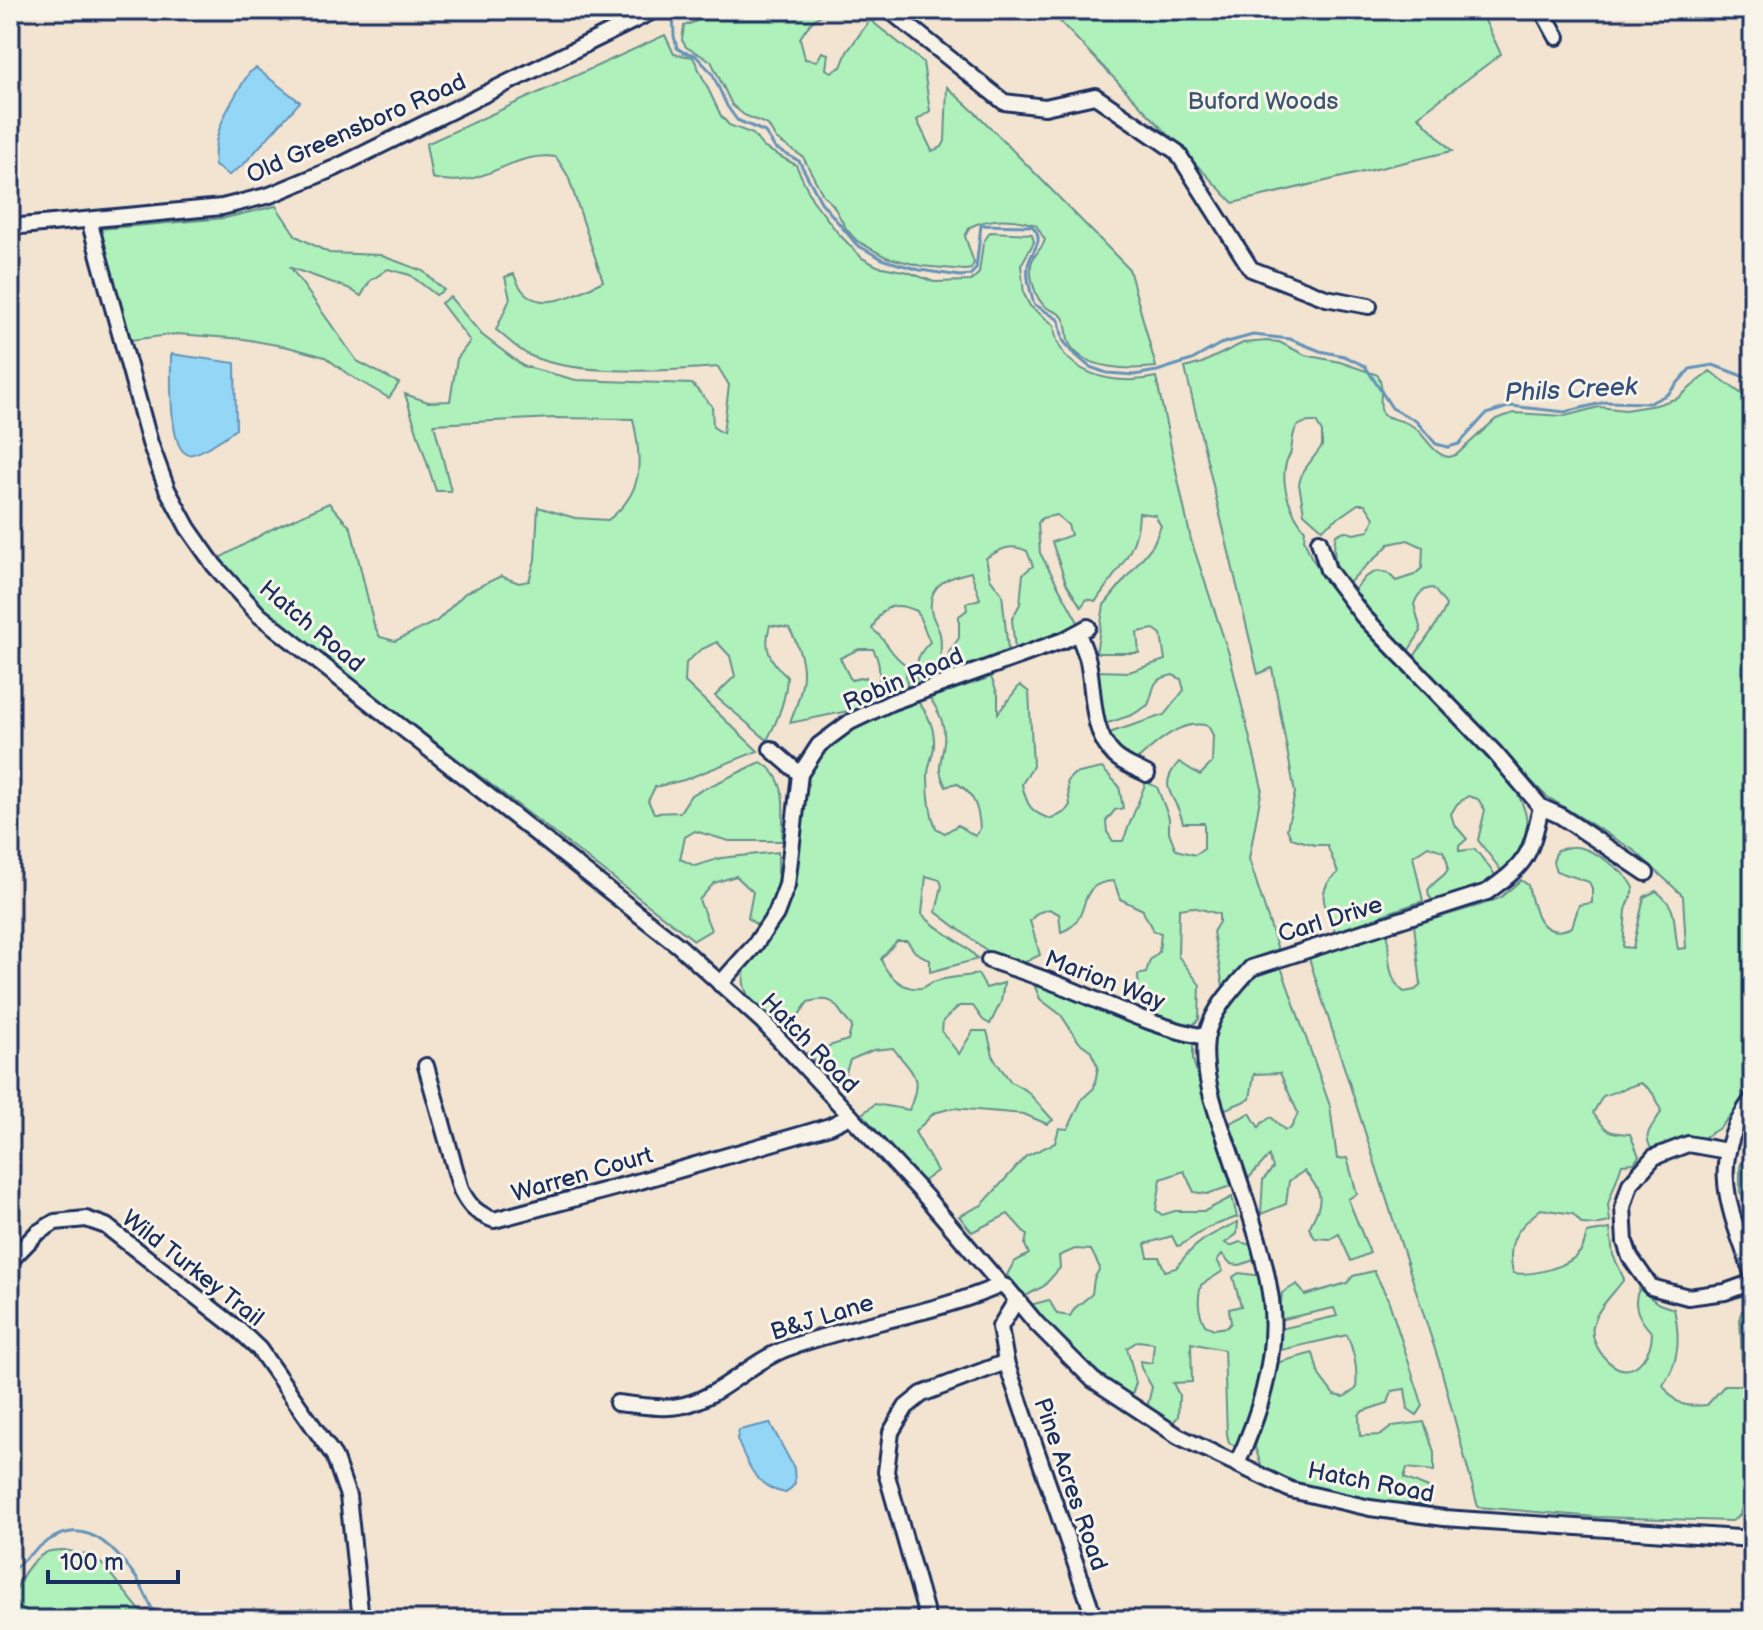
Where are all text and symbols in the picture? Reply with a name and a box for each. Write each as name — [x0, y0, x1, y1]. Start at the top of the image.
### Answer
street label: Old Greensboro Road — [242, 67, 470, 190]
park label: Buford Woods — [1188, 87, 1339, 116]
water label: Phils Creek — [1504, 371, 1640, 409]
street label: Hatch Road — [253, 574, 370, 679]
street label: Robin Road — [839, 641, 968, 718]
street label: Carl Drive — [1274, 890, 1386, 949]
street label: Marion Way — [1041, 944, 1169, 1017]
street label: Hatch Road — [755, 987, 865, 1100]
street label: Warren Court — [508, 1140, 657, 1208]
street label: Wild Turkey Trail — [116, 1204, 269, 1333]
street label: B&J Lane — [767, 1288, 877, 1347]
street label: Pine Acres Road — [1027, 1394, 1114, 1574]
street label: Hatch Road — [1305, 1456, 1437, 1509]
scale bar — [48, 1534, 178, 1584]
text: 100 m — [60, 1548, 124, 1577]

